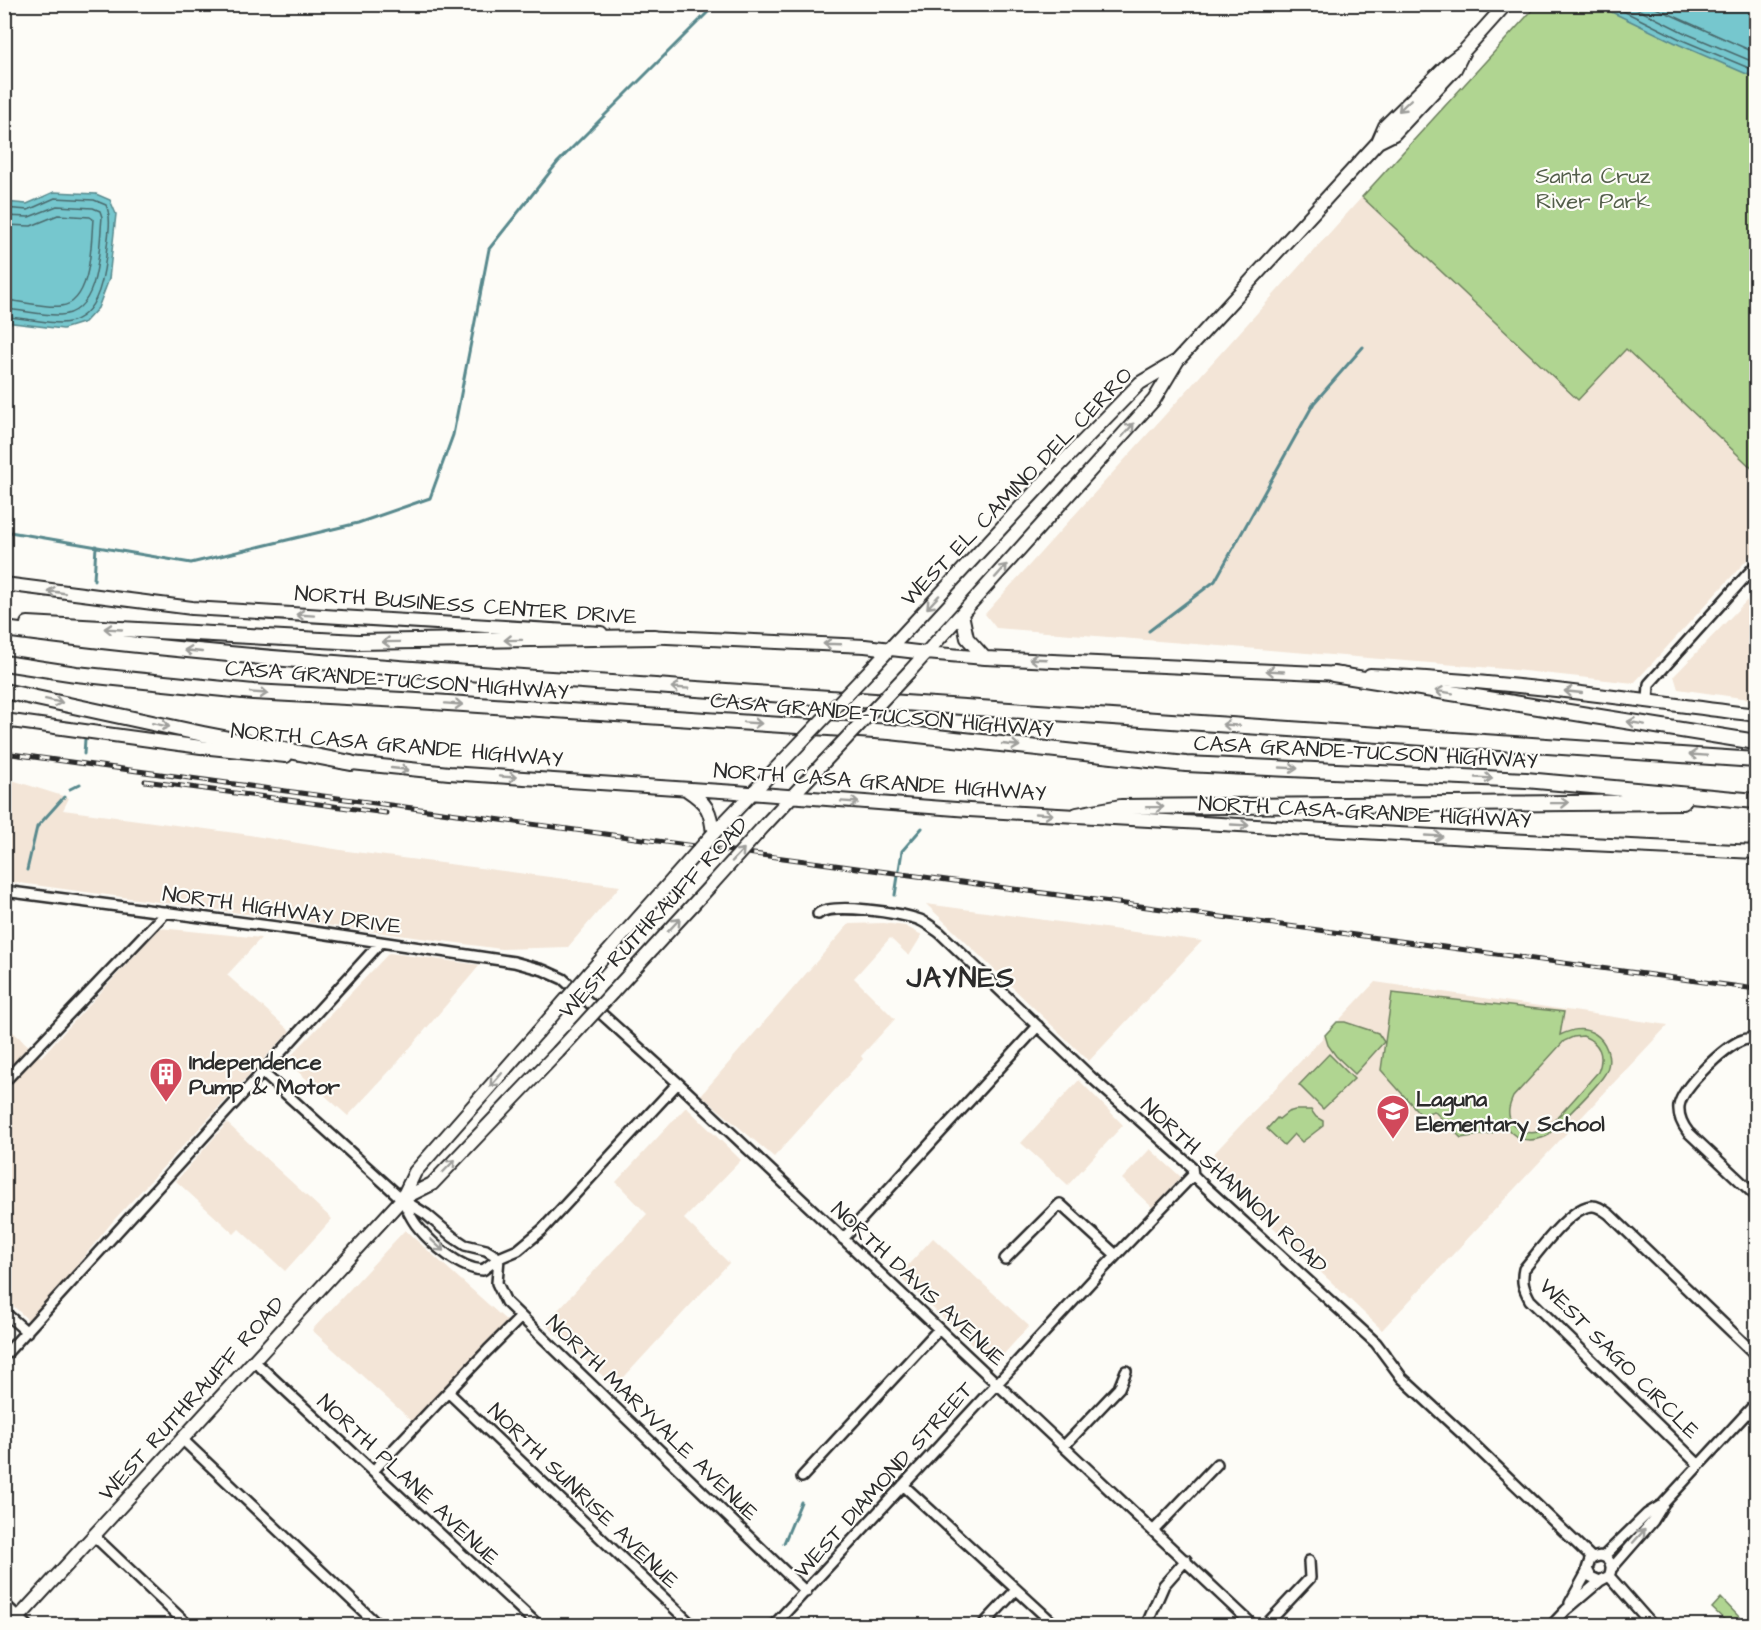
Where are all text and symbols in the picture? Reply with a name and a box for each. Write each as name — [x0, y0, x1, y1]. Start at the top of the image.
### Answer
one-way arrow — [1398, 98, 1413, 112]
park label: Santa Cruz River Park — [1535, 161, 1651, 217]
street label: WEST EL CAMINO DEL CERRO — [894, 360, 1140, 614]
one-way arrow — [1121, 423, 1135, 438]
one-way arrow — [994, 564, 1008, 579]
street label: NORTH BUSINESS CENTER DRIVE — [294, 578, 638, 633]
one-way arrow — [47, 586, 66, 597]
one-way arrow — [926, 594, 940, 609]
one-way arrow — [295, 610, 315, 621]
one-way arrow — [103, 623, 123, 634]
one-way arrow — [503, 634, 523, 645]
one-way arrow — [382, 636, 402, 648]
one-way arrow — [822, 639, 842, 650]
one-way arrow — [183, 645, 203, 656]
street label: CASA GRANDE-TUCSON HIGHWAY — [224, 653, 570, 708]
one-way arrow — [1029, 654, 1049, 665]
one-way arrow — [1265, 665, 1285, 676]
one-way arrow — [671, 683, 691, 694]
street label: CASA GRANDE-TUCSON HIGHWAY — [709, 685, 1055, 746]
one-way arrow — [1435, 686, 1454, 697]
one-way arrow — [249, 687, 269, 698]
one-way arrow — [1564, 687, 1584, 698]
one-way arrow — [44, 696, 63, 708]
one-way arrow — [444, 698, 464, 709]
street label: NORTH CASA GRANDE HIGHWAY — [229, 716, 565, 775]
one-way arrow — [1627, 717, 1647, 728]
one-way arrow — [743, 718, 763, 729]
one-way arrow — [151, 719, 170, 731]
one-way arrow — [1222, 719, 1242, 730]
street label: CASA GRANDE-TUCSON HIGHWAY — [1193, 728, 1539, 777]
one-way arrow — [1001, 740, 1021, 751]
one-way arrow — [1689, 750, 1709, 761]
street label: NORTH CASA GRANDE HIGHWAY — [713, 755, 1048, 810]
one-way arrow — [1279, 763, 1299, 774]
one-way arrow — [390, 764, 410, 775]
one-way arrow — [497, 771, 517, 782]
one-way arrow — [1473, 772, 1493, 783]
street label: NORTH CASA GRANDE HIGHWAY — [1198, 788, 1532, 837]
one-way arrow — [839, 796, 859, 807]
one-way arrow — [1550, 797, 1570, 809]
one-way arrow — [1145, 801, 1165, 813]
one-way arrow — [1034, 808, 1054, 819]
street label: WEST RUTHRAUFF ROAD — [552, 810, 756, 1026]
one-way arrow — [1229, 819, 1249, 830]
one-way arrow — [1424, 831, 1444, 842]
one-way arrow — [731, 847, 746, 862]
street label: NORTH HIGHWAY DRIVE — [160, 878, 403, 943]
one-way arrow — [667, 917, 681, 932]
district label: JAYNES — [906, 959, 1015, 998]
place label: Independence Pump & Motor — [189, 1047, 341, 1103]
building icon: Independence Pump & Motor — [148, 1056, 184, 1103]
one-way arrow — [489, 1072, 503, 1087]
place label: Laguna Elementary School — [1416, 1084, 1605, 1142]
street label: NORTH SHANNON ROAD — [1134, 1091, 1334, 1281]
school or university icon: Laguna Elementary School — [1375, 1093, 1411, 1140]
one-way arrow — [442, 1158, 456, 1173]
street label: NORTH DAVIS AVENUE — [824, 1195, 1012, 1373]
one-way arrow — [429, 1238, 444, 1252]
street label: WEST SAGO CIRCLE — [1532, 1272, 1706, 1446]
street label: WEST RUTHRAUFF ROAD — [92, 1290, 293, 1508]
street label: NORTH MARYVALE AVENUE — [539, 1308, 765, 1528]
street label: WEST DIAMOND STREET — [787, 1375, 981, 1585]
street label: NORTH PLANE AVENUE — [310, 1387, 506, 1573]
street label: NORTH SUNRISE AVENUE — [480, 1396, 686, 1596]
one-way arrow — [1632, 1529, 1646, 1544]

